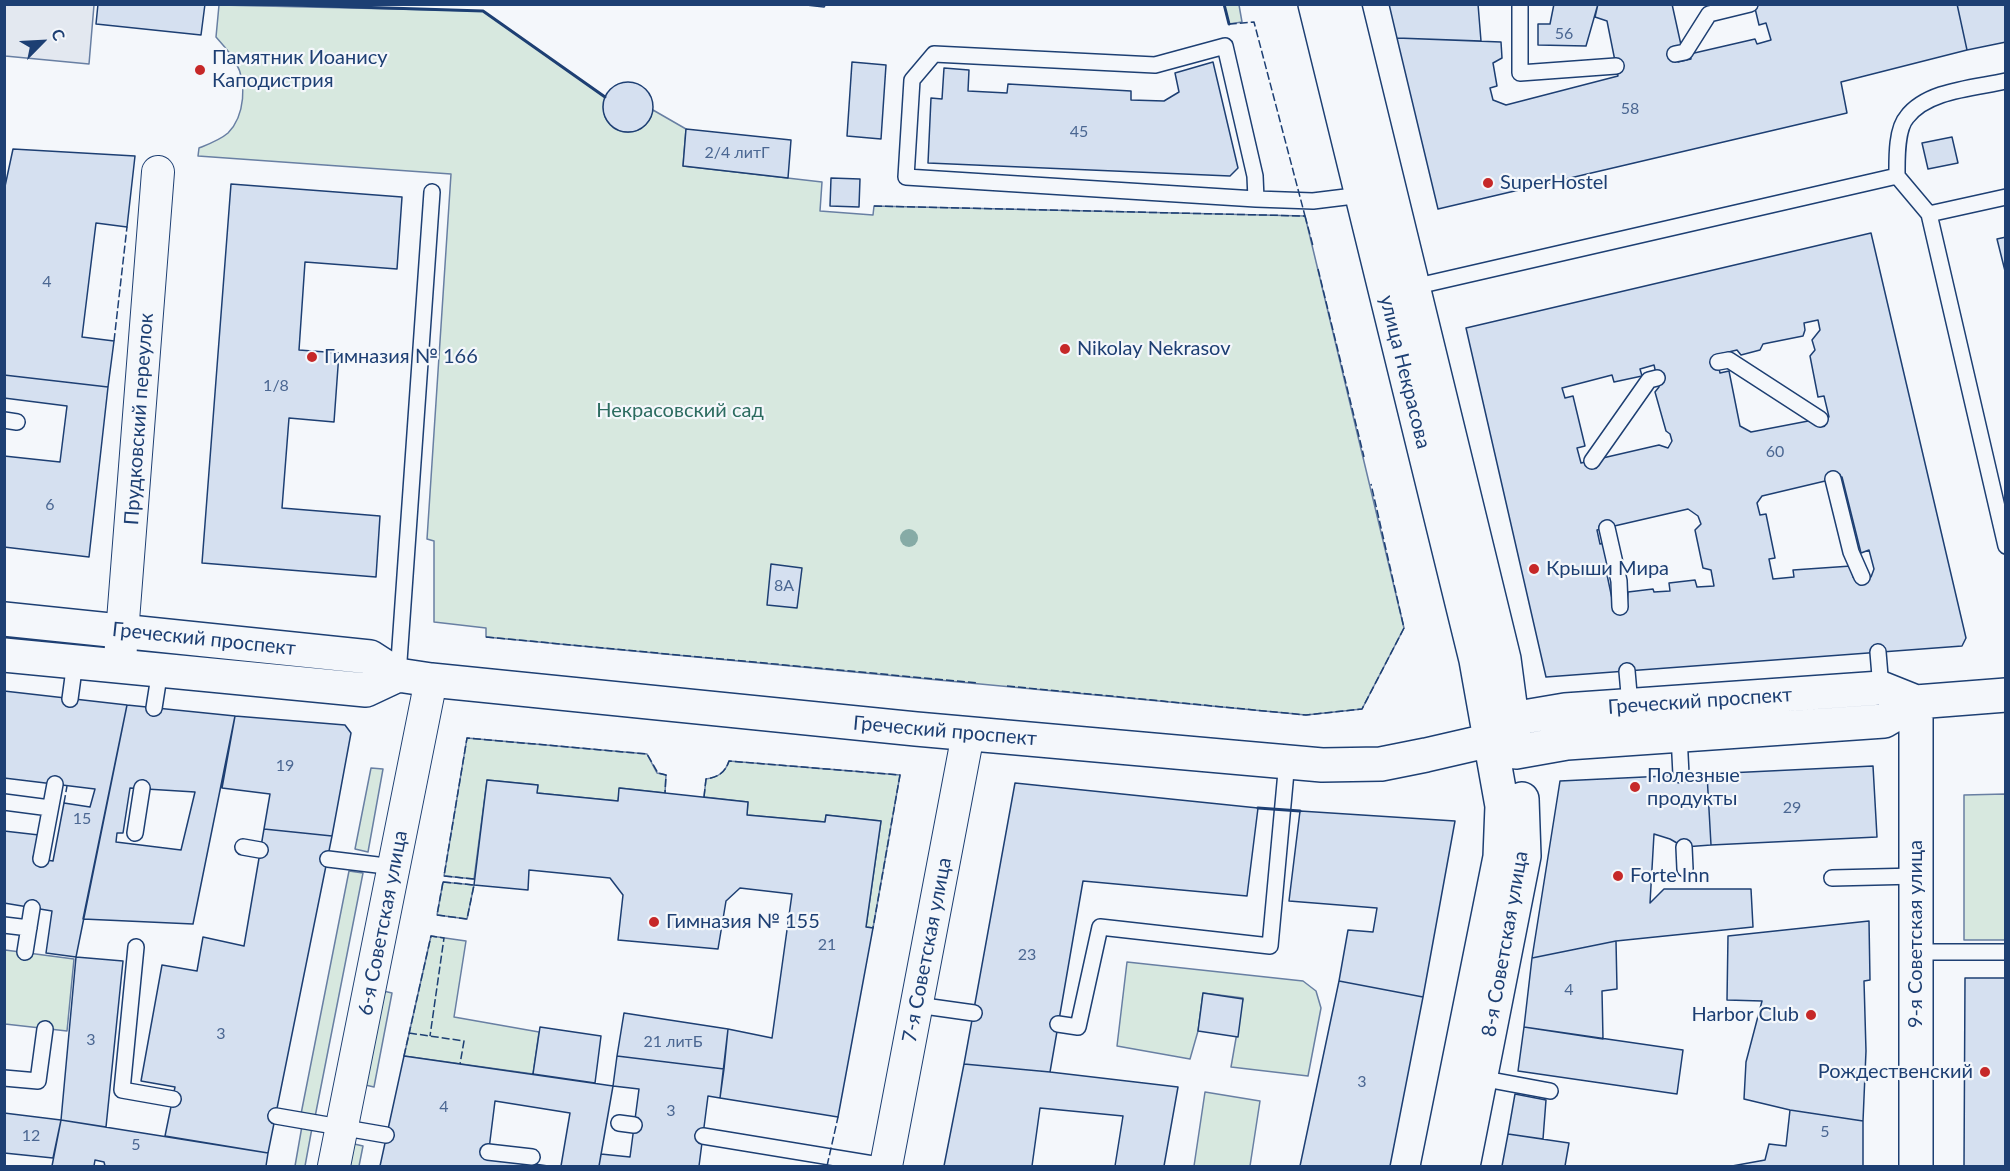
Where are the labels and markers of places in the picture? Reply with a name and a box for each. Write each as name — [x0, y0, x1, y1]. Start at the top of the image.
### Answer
place label: Памятник Иоанису Каподистрия — [212, 46, 388, 93]
marker: Памятник Иоанису Каподистрия — [193, 63, 207, 77]
place label: SuperHostel — [1500, 171, 1608, 195]
marker: SuperHostel — [1481, 176, 1495, 190]
place label: Nikolay Nekrasov — [1077, 337, 1230, 361]
marker: Nikolay Nekrasov — [1058, 342, 1072, 356]
place label: Гимназия № 166 — [324, 345, 478, 369]
marker: Гимназия № 166 — [305, 350, 319, 364]
place label: Крыши Мира — [1546, 557, 1669, 581]
marker: Крыши Мира — [1527, 562, 1541, 576]
place label: Полезные продукты — [1647, 764, 1740, 811]
marker: Полезные продукты — [1628, 780, 1642, 794]
place label: Forte Inn — [1630, 864, 1710, 888]
marker: Forte Inn — [1611, 869, 1625, 883]
place label: Гимназия № 155 — [666, 910, 820, 934]
marker: Гимназия № 155 — [647, 915, 661, 929]
place label: Harbor Club — [1691, 1003, 1799, 1027]
marker: Harbor Club — [1804, 1008, 1818, 1022]
place label: Рождественский — [1818, 1060, 1973, 1084]
marker: Рождественский — [1978, 1065, 1992, 1079]

